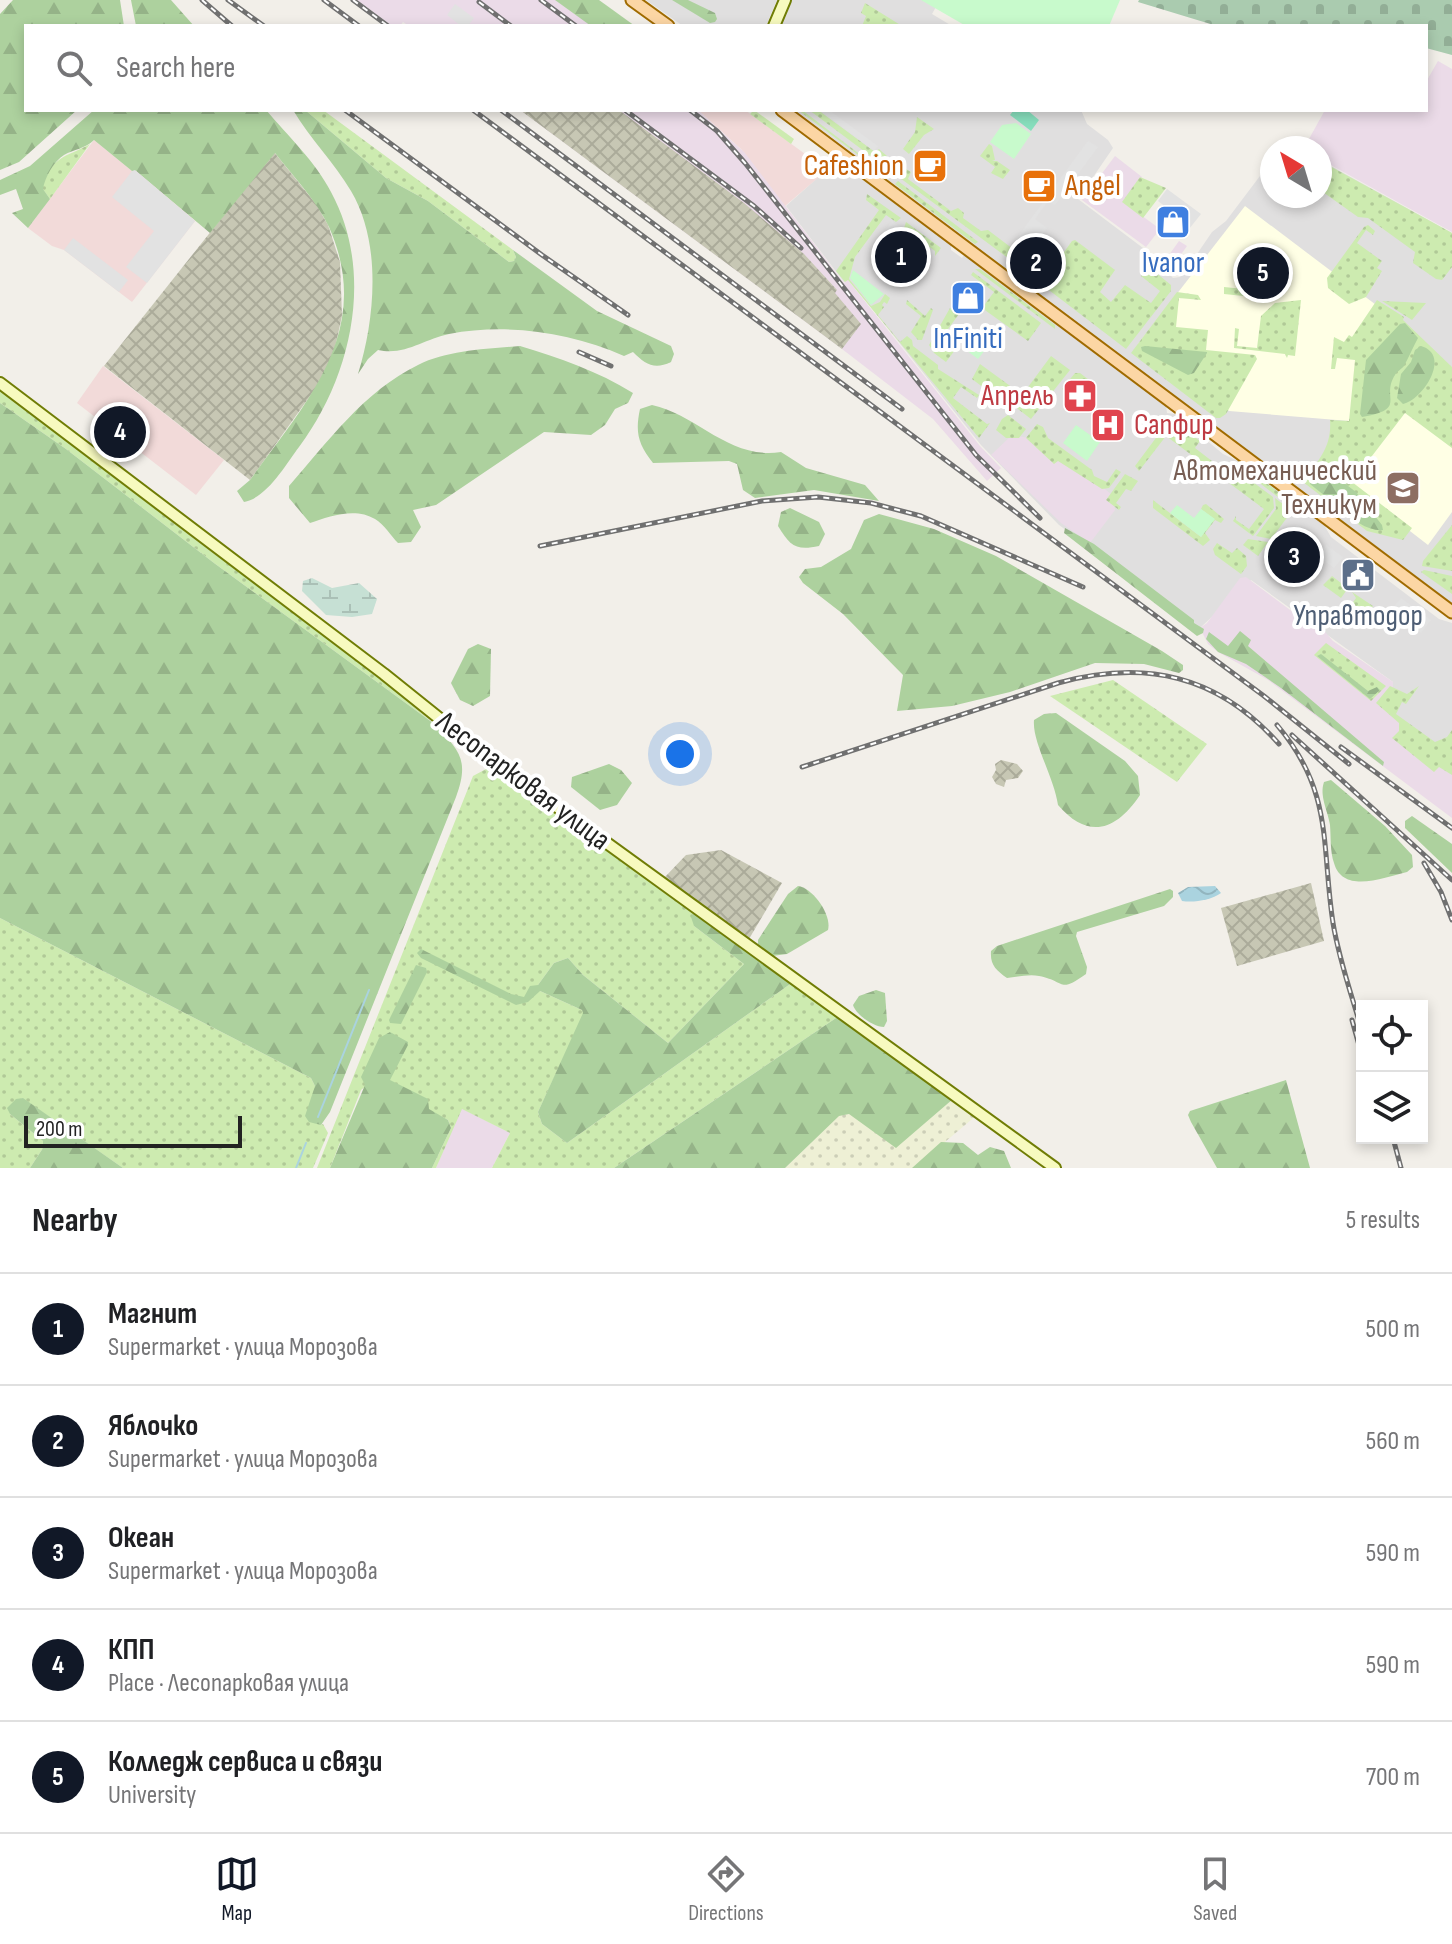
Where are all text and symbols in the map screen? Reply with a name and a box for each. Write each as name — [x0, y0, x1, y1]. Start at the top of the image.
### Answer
search box — [24, 24, 1428, 112]
icon: search — [52, 46, 96, 90]
text: Search here — [116, 50, 235, 86]
north arrow — [1260, 136, 1332, 208]
cafe icon: Cafeshion — [911, 147, 949, 185]
place label: Cafeshion — [804, 148, 904, 184]
cafe icon: Angel — [1020, 167, 1058, 205]
place label: Angel — [1064, 168, 1121, 204]
shop icon: Ivanor — [1154, 203, 1192, 241]
pin: 1 — [875, 227, 927, 287]
pin: 2 — [1010, 233, 1062, 293]
pin: 5 — [1237, 243, 1289, 303]
place label: Ivanor — [1142, 245, 1205, 281]
shop icon: InFiniti — [949, 279, 987, 317]
place label: InFiniti — [933, 321, 1003, 357]
pharmacy icon: Апрель — [1061, 377, 1099, 415]
place label: Апрель — [980, 378, 1054, 414]
pin: 4 — [94, 402, 146, 462]
hospital icon: Сапфир — [1089, 406, 1127, 444]
place label: Сапфир — [1134, 407, 1214, 443]
place label: Автомеханический Техникум — [1173, 453, 1377, 523]
school or university icon: Автомеханический Техникум — [1384, 469, 1422, 507]
pin: 3 — [1268, 527, 1320, 587]
public building icon: Управтодор — [1339, 556, 1377, 594]
place label: Управтодор — [1293, 598, 1423, 634]
street label: Лесопарковая улица — [428, 703, 617, 858]
your location — [660, 734, 700, 774]
map controls — [1356, 1000, 1428, 1144]
button: locate — [1356, 1000, 1428, 1072]
button: layers — [1356, 1072, 1428, 1144]
scale bar — [24, 1112, 242, 1148]
text: 200 m — [36, 1116, 82, 1143]
text: Nearby — [32, 1200, 118, 1241]
text: 5 results — [1346, 1205, 1420, 1236]
text: Магнит — [108, 1296, 197, 1332]
text: 1 — [53, 1314, 63, 1345]
text: 500 m — [1366, 1314, 1420, 1345]
text: Supermarket · улица Морозова — [108, 1332, 378, 1363]
text: Яблочко — [108, 1408, 198, 1444]
text: 2 — [52, 1426, 64, 1457]
text: 560 m — [1366, 1426, 1420, 1457]
text: Supermarket · улица Морозова — [108, 1444, 378, 1475]
text: Океан — [108, 1520, 174, 1556]
text: 3 — [52, 1538, 64, 1569]
text: 590 m — [1366, 1538, 1420, 1569]
text: Supermarket · улица Морозова — [108, 1556, 378, 1587]
text: КПП — [108, 1632, 154, 1668]
text: 4 — [52, 1650, 64, 1681]
text: 590 m — [1366, 1650, 1420, 1681]
text: Place · Лесопарковая улица — [108, 1668, 349, 1699]
text: Колледж сервиса и связи — [108, 1744, 382, 1780]
text: 5 — [52, 1762, 64, 1793]
text: 700 m — [1366, 1762, 1420, 1793]
text: University — [108, 1780, 196, 1811]
tab: Map — [215, 1852, 259, 1927]
tab: Directions — [688, 1852, 764, 1927]
tab: Saved — [1193, 1852, 1237, 1927]

